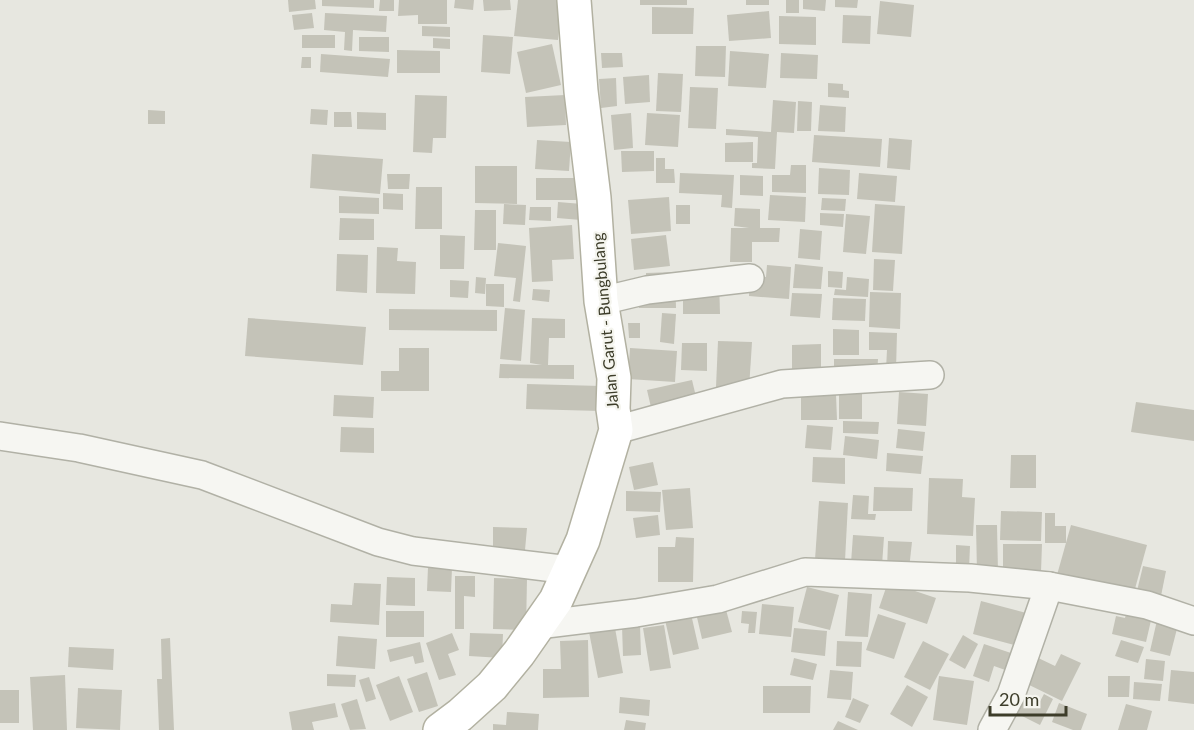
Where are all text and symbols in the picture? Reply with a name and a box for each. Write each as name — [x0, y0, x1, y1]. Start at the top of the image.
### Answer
street label: Jalan Garut - Bungbulang — [587, 232, 622, 410]
scale bar — [990, 679, 1066, 717]
text: 20 m — [999, 688, 1039, 710]

